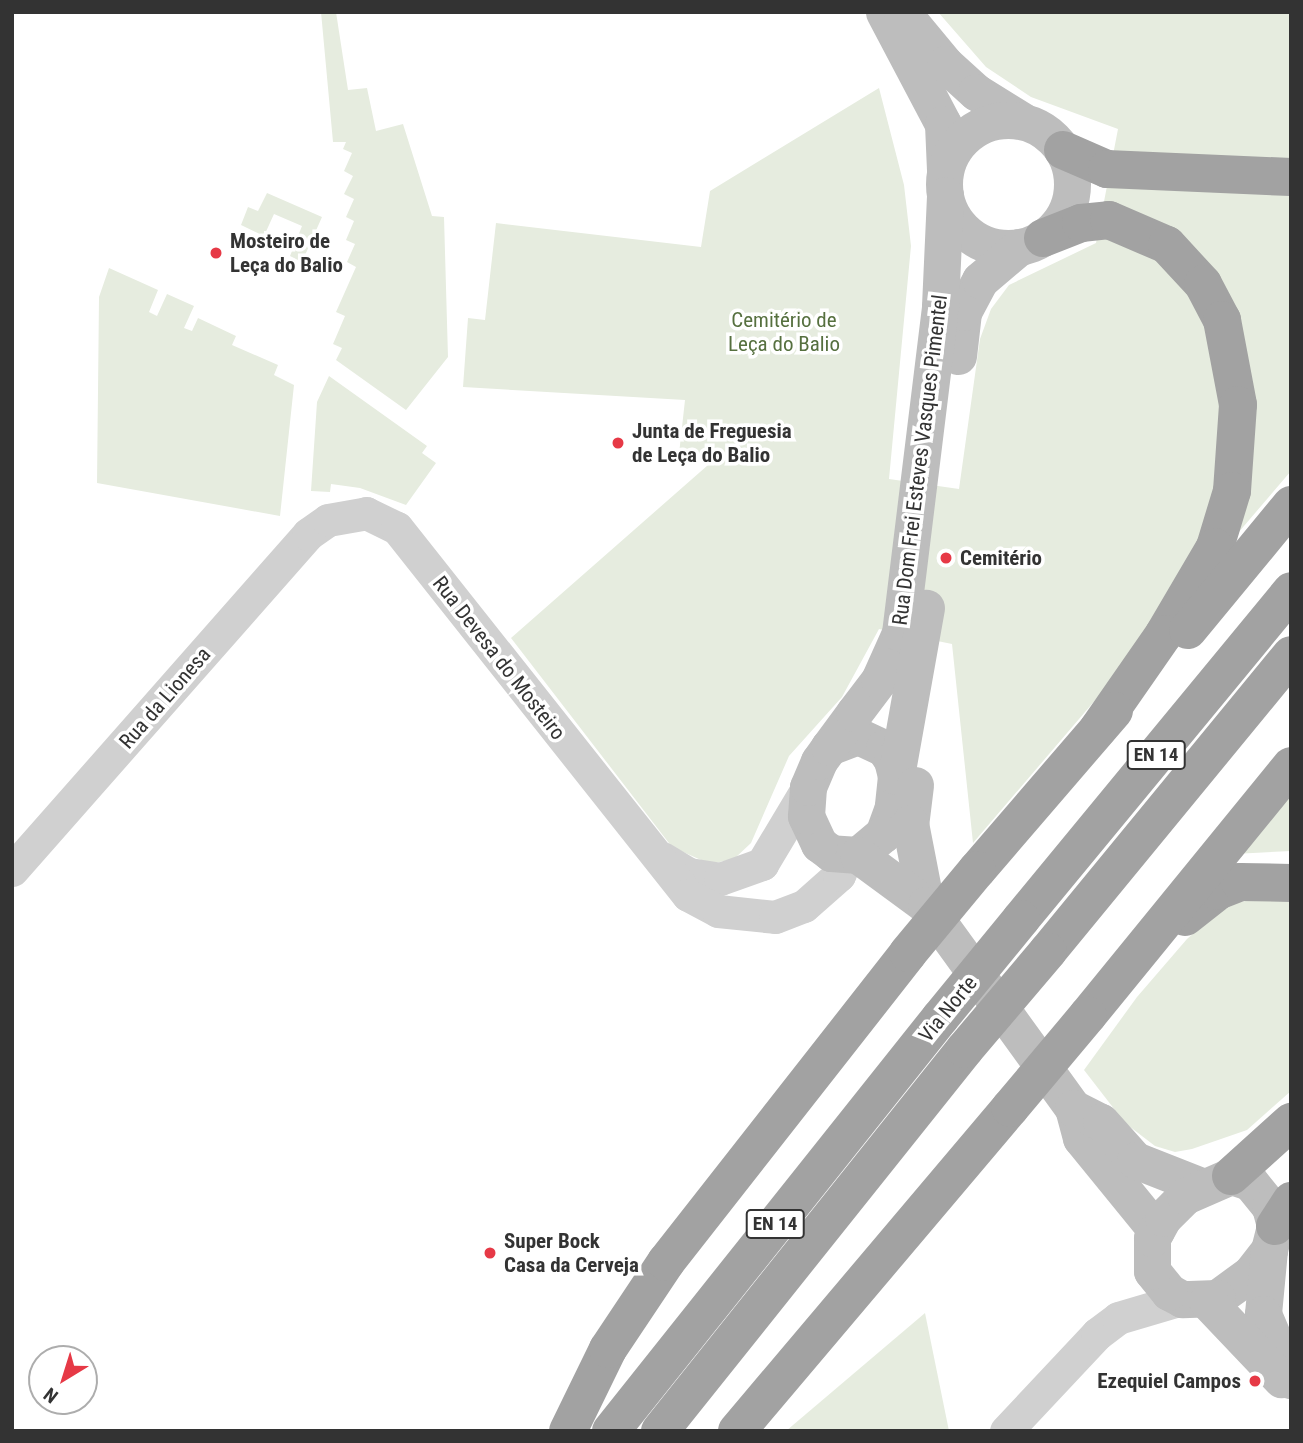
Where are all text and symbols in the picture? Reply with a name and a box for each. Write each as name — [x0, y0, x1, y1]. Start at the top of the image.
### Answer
place label: Mosteiro de Leça do Balio — [230, 228, 343, 278]
marker: Mosteiro de Leça do Balio — [208, 245, 224, 261]
street label: Rua Dom Frei Esteves Vasques Pimentel — [887, 293, 953, 627]
park label: Cemitério de Leça do Balio — [728, 307, 840, 357]
place label: Junta de Freguesia de Leça do Balio — [632, 418, 792, 468]
marker: Junta de Freguesia de Leça do Balio — [610, 435, 626, 451]
place label: Cemitério — [960, 545, 1042, 571]
marker: Cemitério — [938, 550, 954, 566]
street label: Rua Devesa do Mosteiro — [427, 571, 571, 745]
street label: Rua da Lionesa — [114, 642, 216, 754]
road number: EN 14 — [1126, 740, 1186, 770]
street label: Via Norte — [914, 971, 982, 1047]
road number: EN 14 — [745, 1208, 805, 1240]
place label: Super Bock Casa da Cerveja — [504, 1228, 639, 1278]
marker: Super Bock Casa da Cerveja — [482, 1245, 498, 1261]
north arrow — [28, 1345, 98, 1415]
place label: Ezequiel Campos — [1097, 1368, 1241, 1394]
marker: Ezequiel Campos — [1247, 1373, 1263, 1389]
text: N — [39, 1383, 63, 1408]

